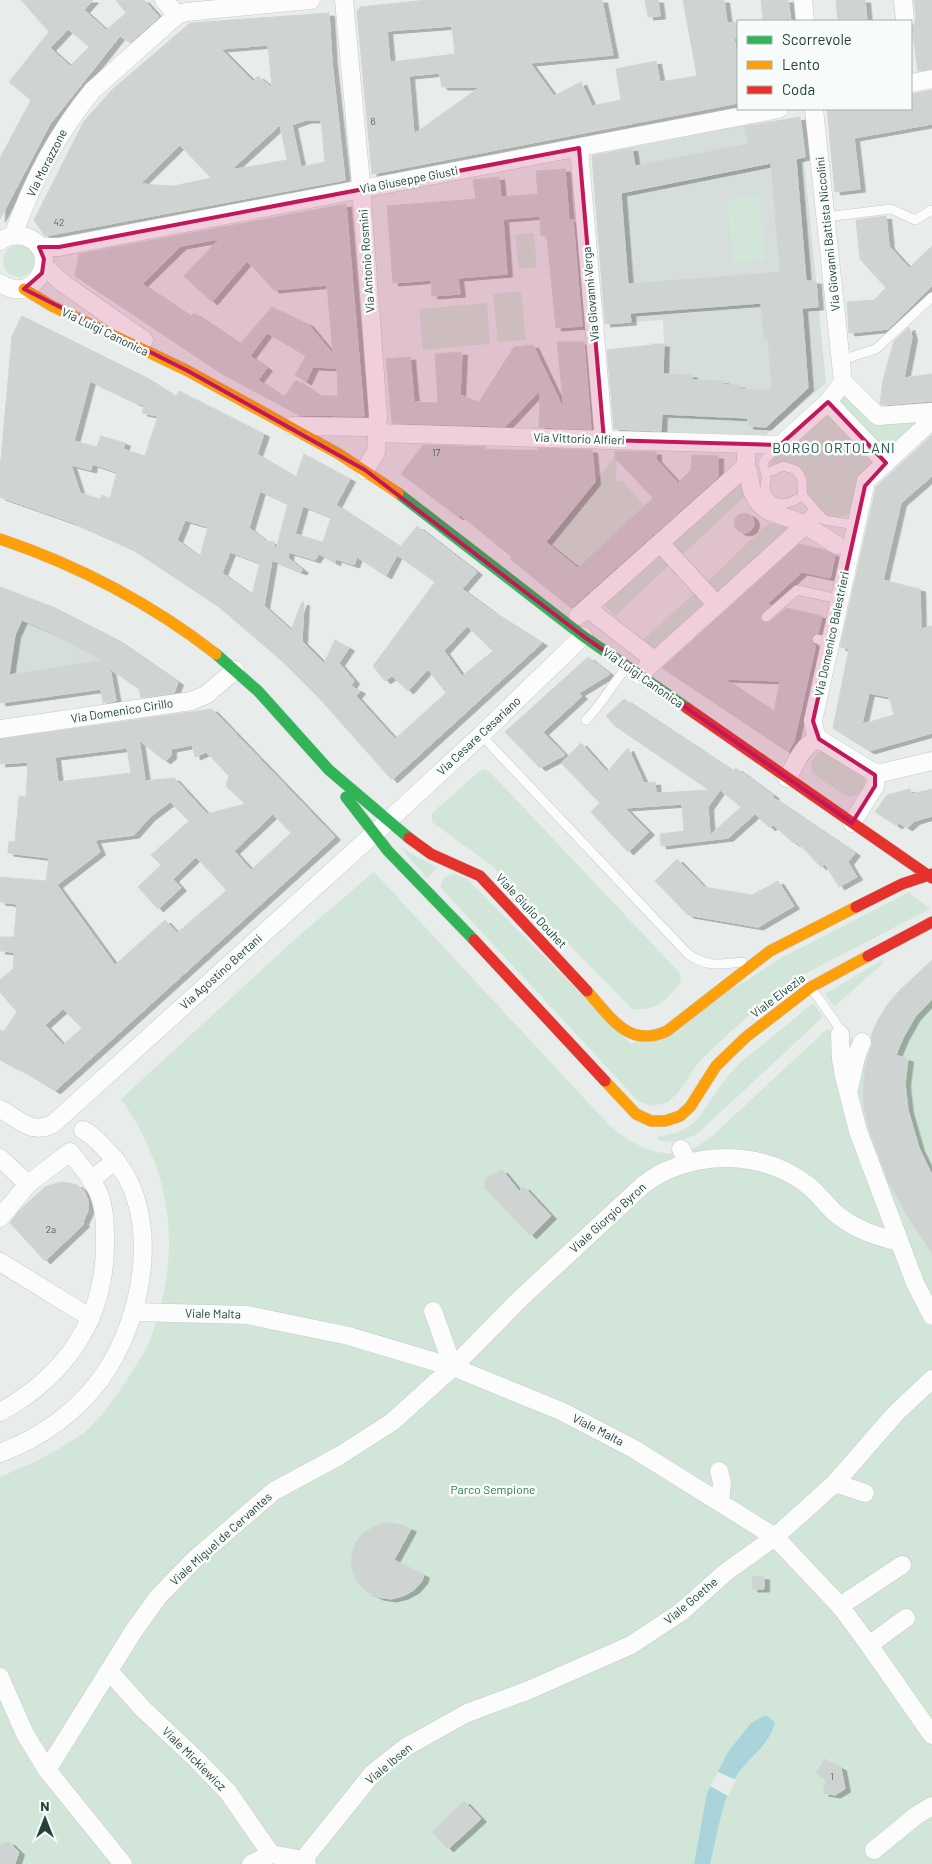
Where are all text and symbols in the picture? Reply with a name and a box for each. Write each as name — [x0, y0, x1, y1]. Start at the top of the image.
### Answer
legend — [737, 20, 912, 110]
text: Scorrevole — [782, 30, 852, 48]
text: Lento — [782, 55, 820, 73]
text: Coda — [782, 80, 815, 98]
house number: 6 — [370, 115, 376, 127]
street label: Via Morazzone — [23, 126, 69, 199]
street label: Via Giovanni Battista Niccolini — [812, 156, 842, 312]
street label: Via Giuseppe Giusti — [359, 163, 459, 195]
street label: Via Antonio Rosmini — [355, 209, 377, 313]
house number: 42 — [54, 216, 64, 228]
street label: Via Giovanni Verga — [579, 246, 601, 342]
street label: Via Luigi Canonica — [60, 304, 151, 358]
street label: Via Vittorio Alfieri — [533, 429, 625, 447]
district label: BORGO ORTOLANI — [772, 439, 896, 456]
house number: 17 — [432, 446, 440, 458]
street label: Via Domenico Balestrieri — [811, 570, 851, 698]
street label: Via Luigi Canonica — [601, 644, 687, 710]
street label: Via Cesare Cesariano — [434, 693, 523, 778]
street label: Via Domenico Cirillo — [70, 695, 174, 725]
street label: Viale Giulio Douhet — [494, 870, 570, 951]
street label: Via Agostino Bertani — [176, 931, 264, 1012]
street label: Viale Elvezia — [748, 970, 807, 1020]
street label: Viale Giorgio Byron — [566, 1179, 648, 1255]
house number: 2a — [46, 1223, 56, 1235]
street label: Viale Malta — [185, 1306, 241, 1320]
street label: Viale Malta — [570, 1410, 626, 1448]
park label: Parco Sempione — [451, 1482, 536, 1496]
street label: Viale Miguel de Cervantes — [167, 1489, 274, 1588]
street label: Viale Goethe — [661, 1574, 720, 1627]
street label: Viale Mickiewicz — [160, 1724, 229, 1793]
street label: Viale Ibsen — [362, 1740, 414, 1787]
house number: 1 — [830, 1770, 834, 1782]
north arrow — [20, 1794, 70, 1844]
text: N — [40, 1797, 50, 1814]

